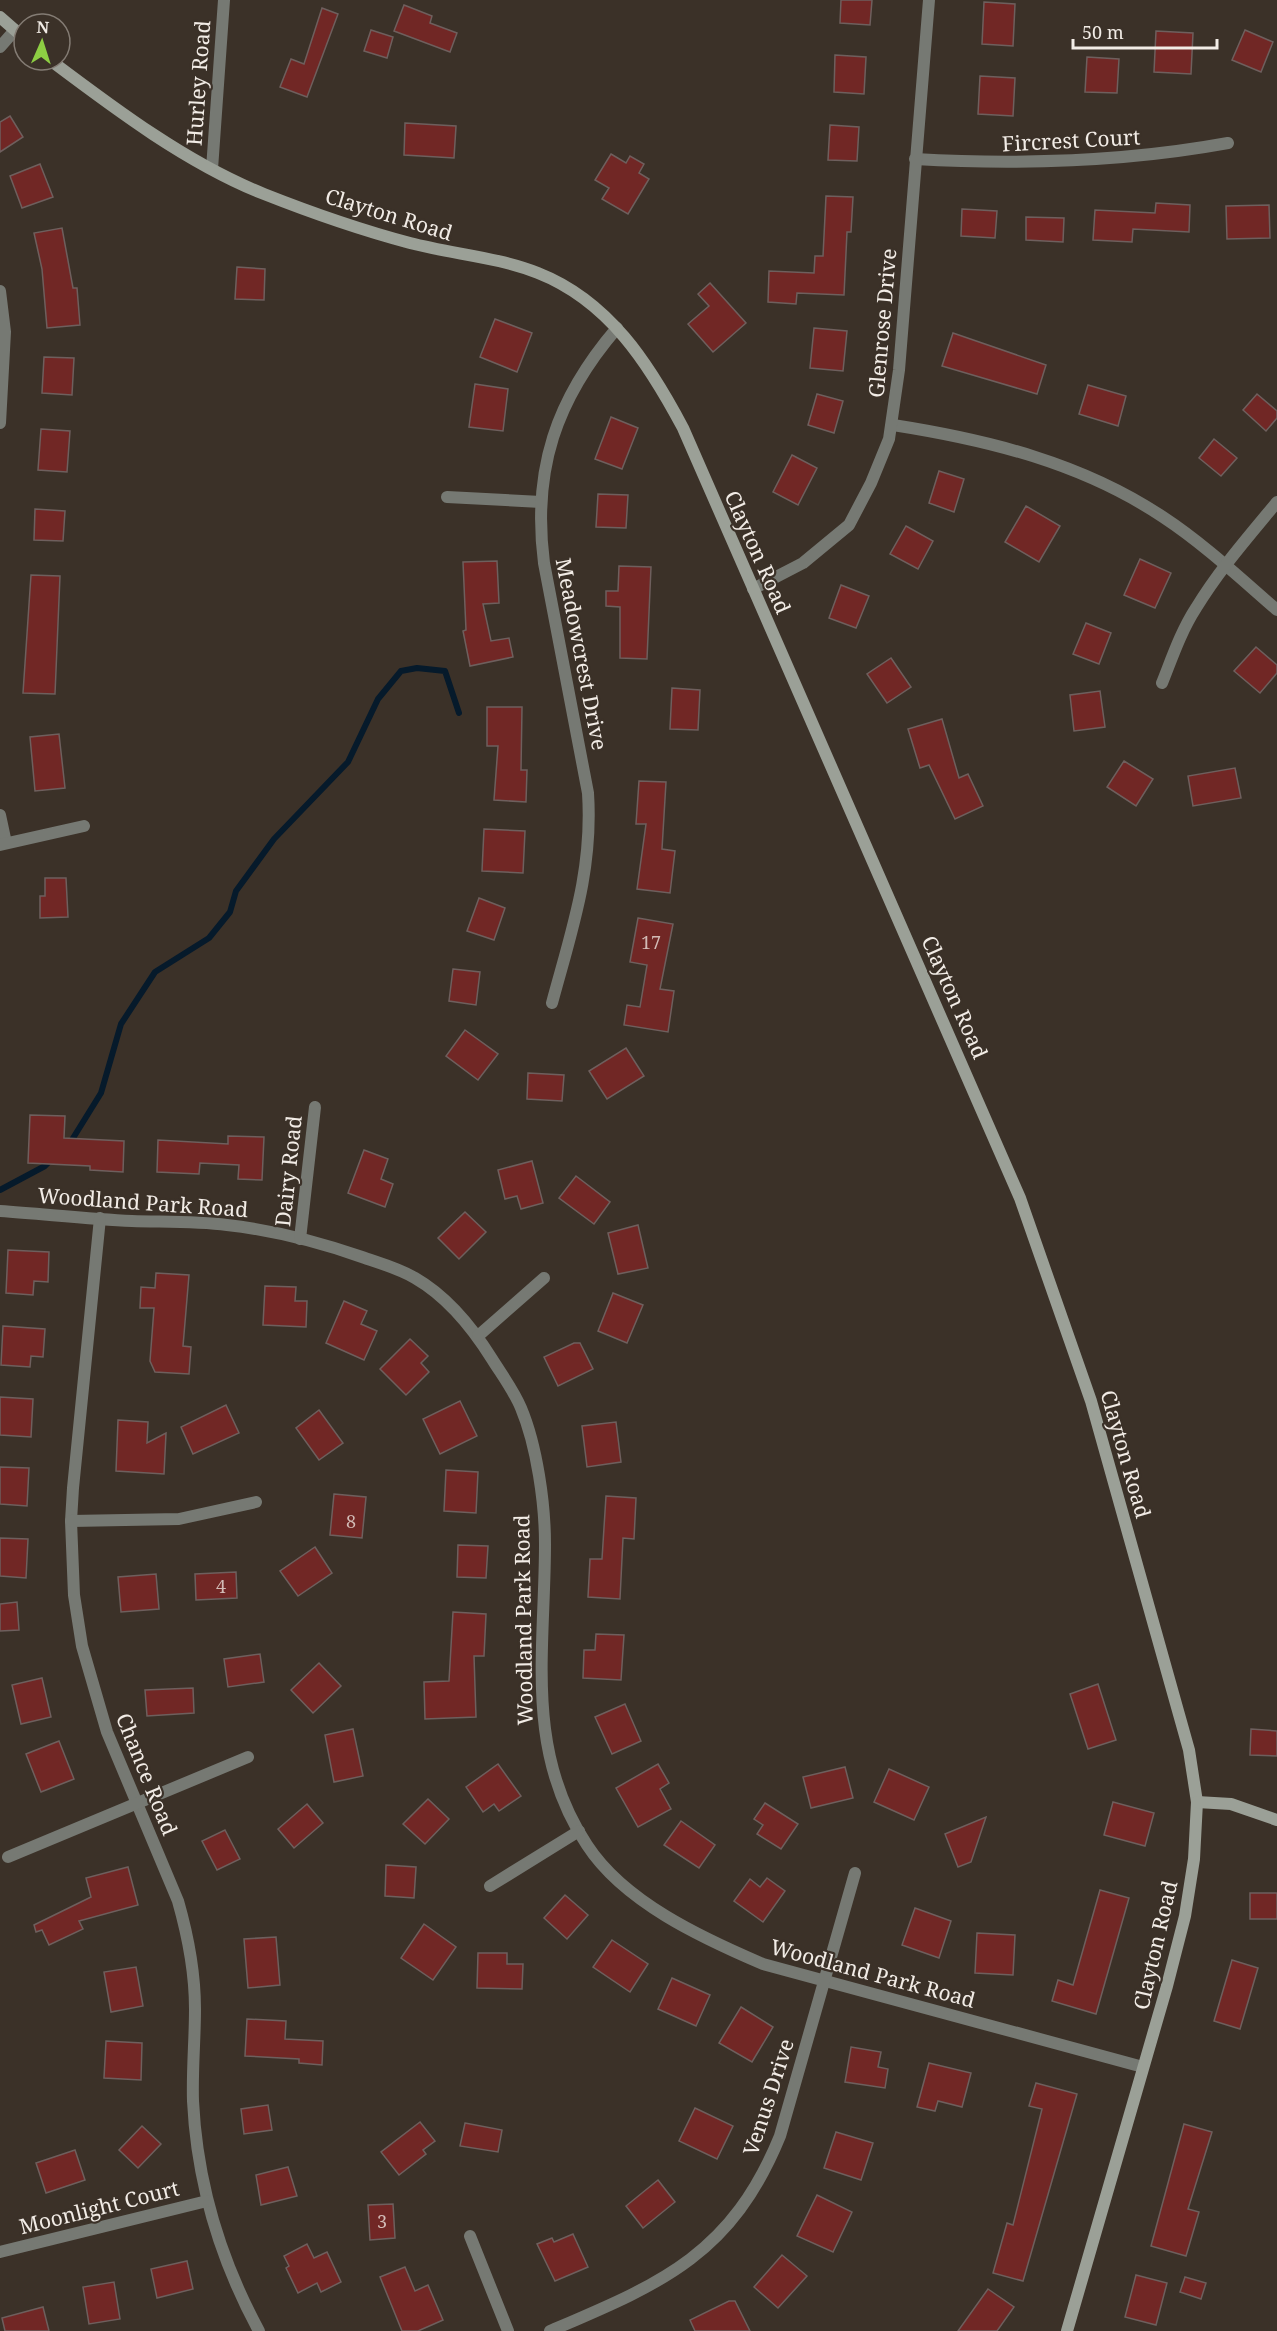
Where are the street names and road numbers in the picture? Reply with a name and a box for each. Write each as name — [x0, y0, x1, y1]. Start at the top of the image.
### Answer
street label: Hurley Road — [180, 19, 216, 147]
street label: Fircrest Court — [1001, 122, 1141, 158]
street label: Clayton Road — [322, 181, 456, 247]
street label: Glenrose Drive — [862, 247, 902, 399]
street label: Clayton Road — [718, 486, 798, 618]
street label: Meadowcrest Drive — [550, 556, 614, 752]
street label: Clayton Road — [915, 931, 995, 1063]
street label: Dairy Road — [268, 1114, 308, 1228]
street label: Woodland Park Road — [37, 1181, 249, 1223]
street label: Clayton Road — [1094, 1387, 1158, 1521]
street label: Woodland Park Road — [507, 1514, 539, 1726]
street label: Chance Road — [110, 1709, 184, 1839]
street label: Clayton Road — [1127, 1878, 1183, 2012]
street label: Woodland Park Road — [768, 1932, 979, 2014]
street label: Venus Drive — [736, 2035, 800, 2159]
street label: Moonlight Court — [16, 2174, 182, 2240]

